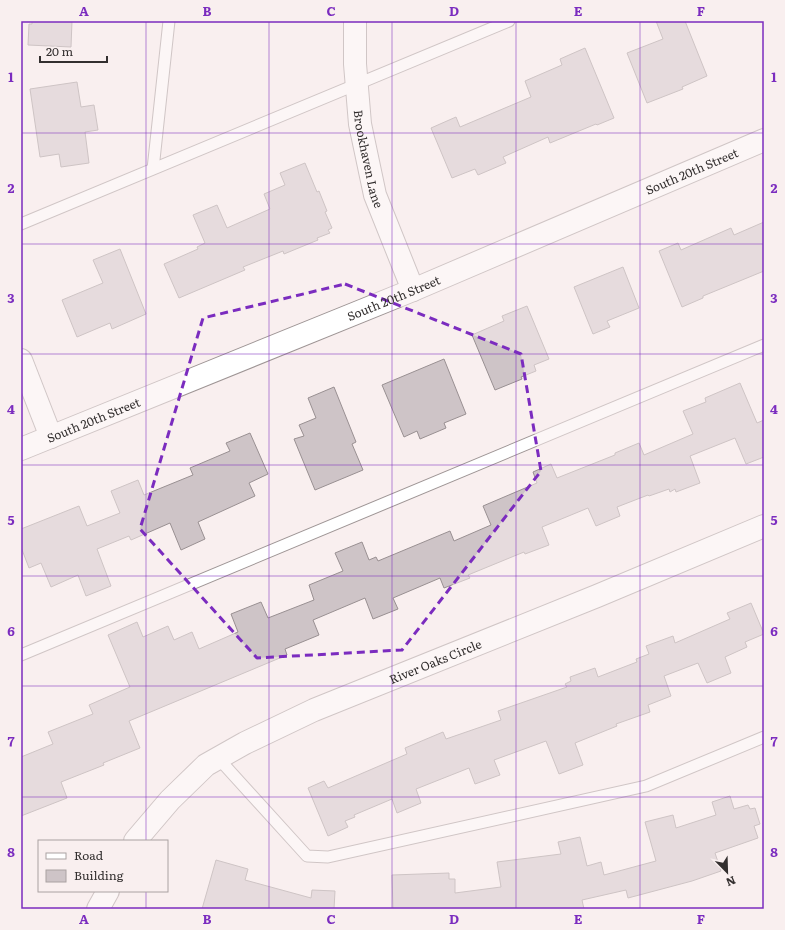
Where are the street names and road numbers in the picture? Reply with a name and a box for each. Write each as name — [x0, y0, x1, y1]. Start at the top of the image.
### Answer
street label: Brookhaven Lane — [350, 109, 388, 211]
street label: South 20th Street — [642, 143, 741, 199]
street label: South 20th Street — [344, 270, 443, 325]
street label: South 20th Street — [44, 393, 143, 447]
street label: River Oaks Circle — [386, 635, 484, 688]

